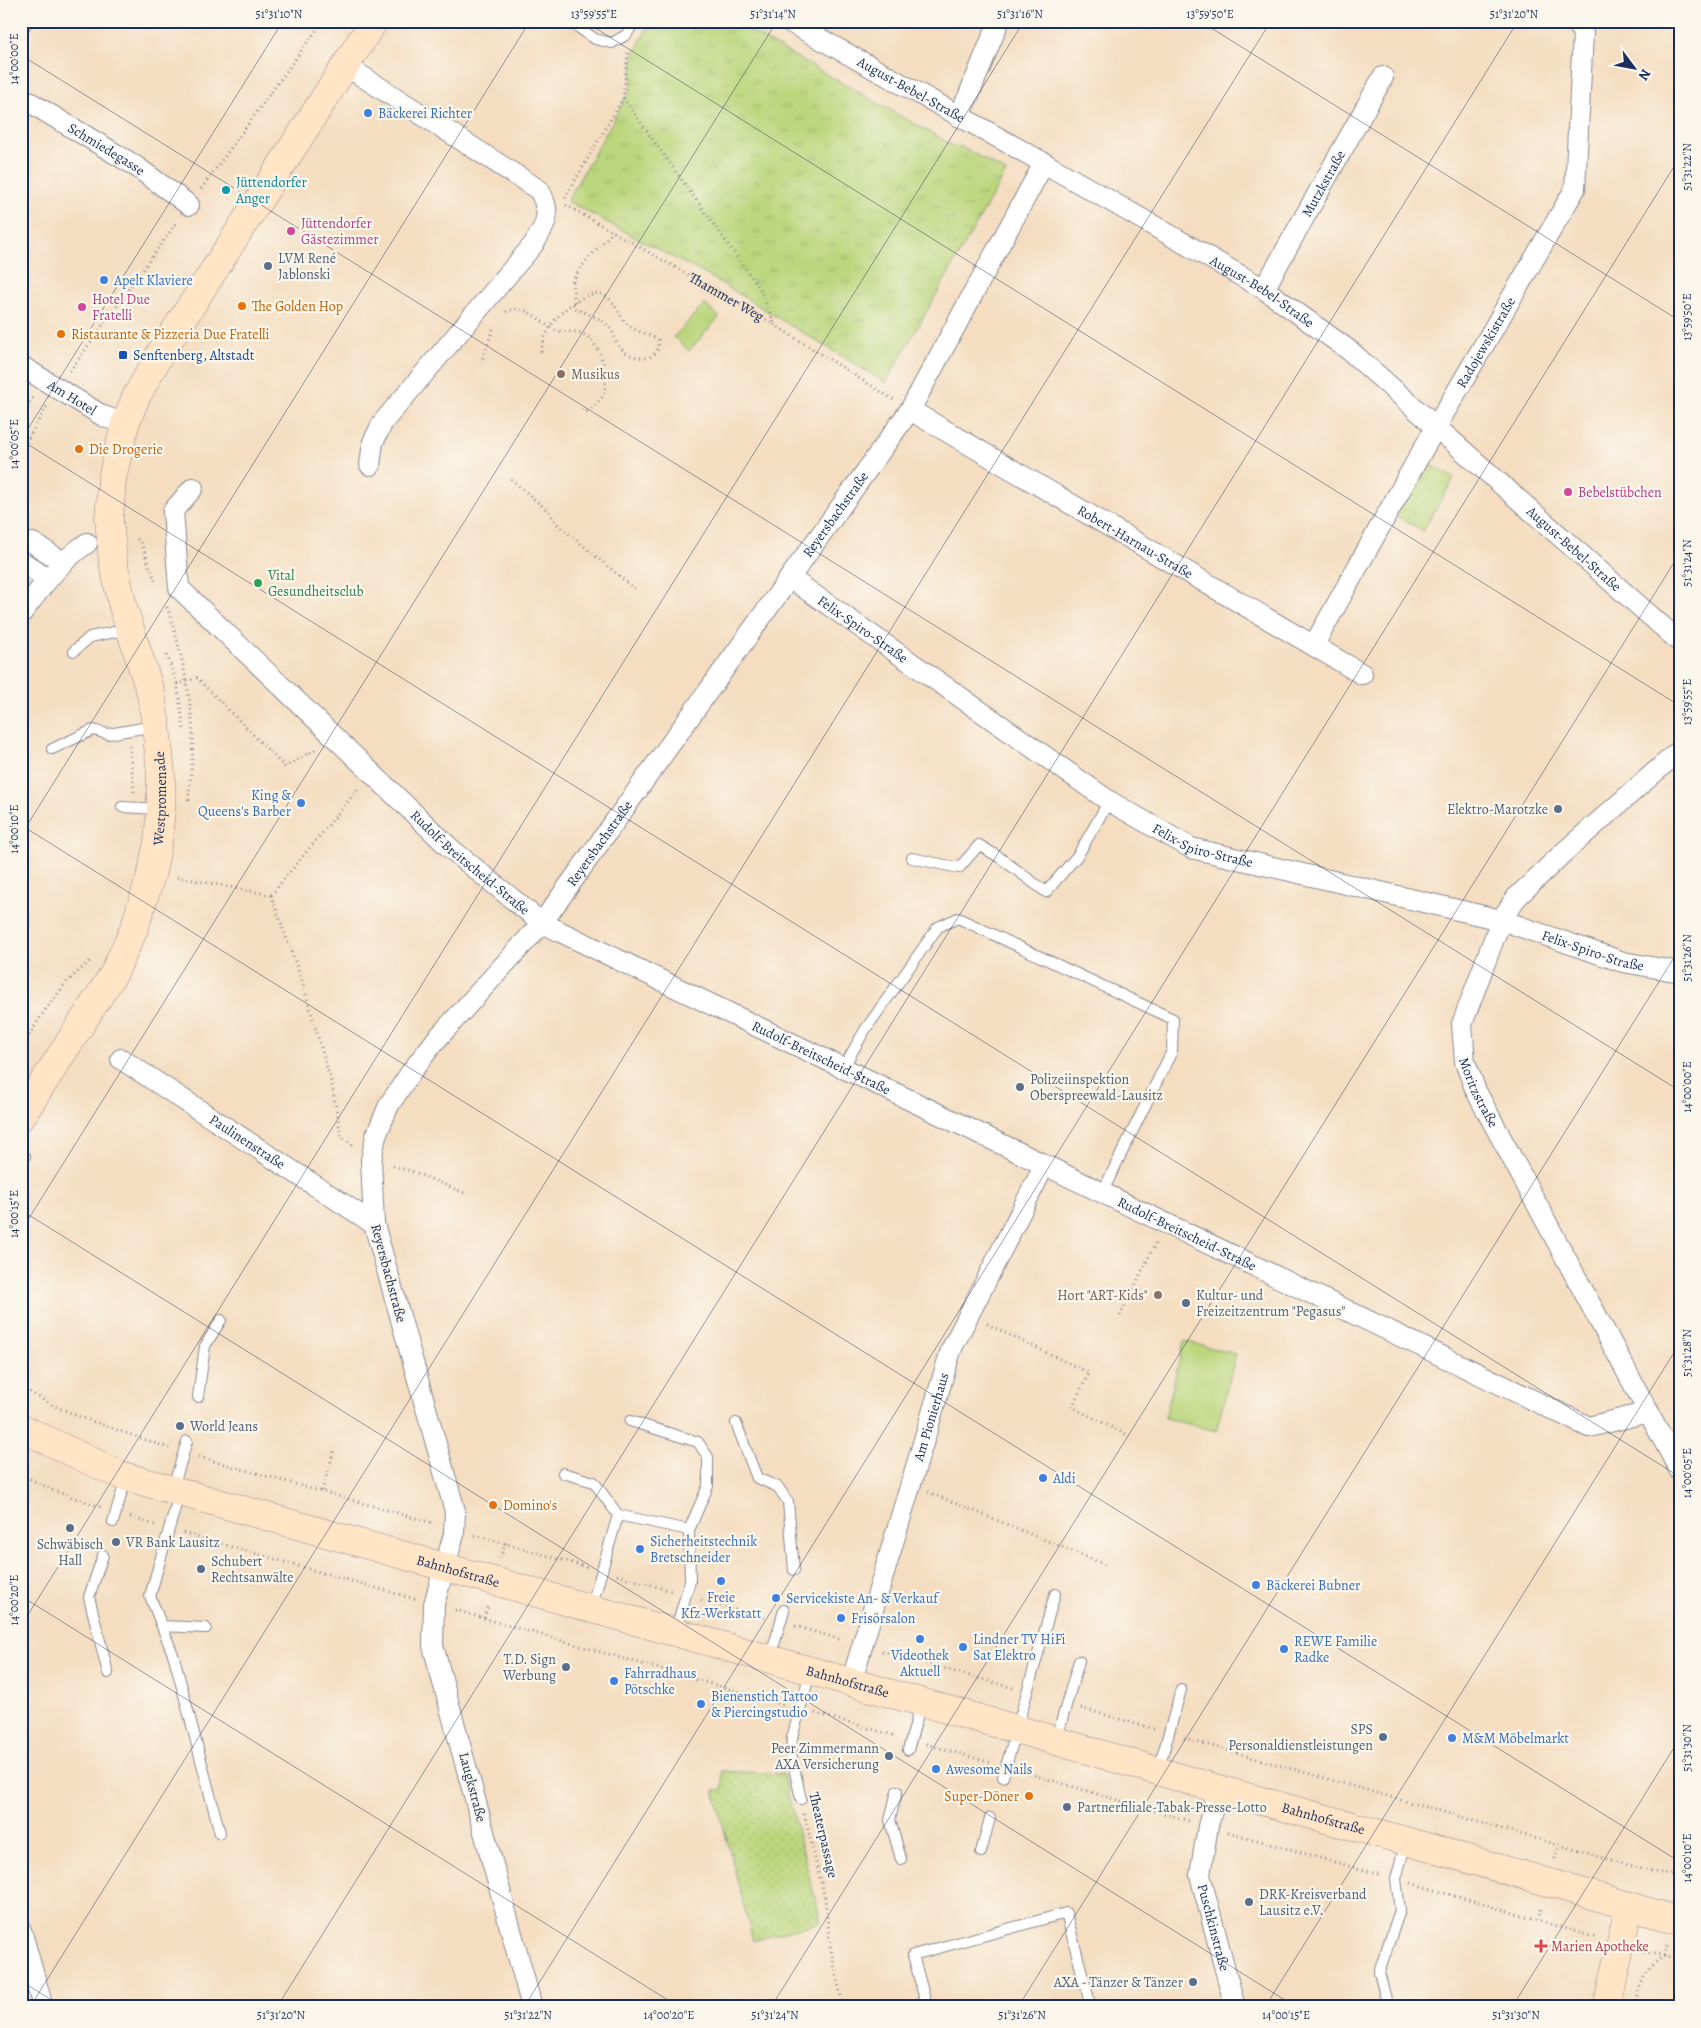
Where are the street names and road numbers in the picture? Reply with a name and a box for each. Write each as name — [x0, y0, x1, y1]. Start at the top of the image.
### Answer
street label: August-Bebel-Straße — [853, 52, 968, 127]
street label: Schmiedegasse — [64, 118, 149, 180]
street label: Mutzkstraße — [1297, 147, 1350, 221]
street label: August-Bebel-Straße — [1206, 251, 1318, 332]
street label: Thammer Weg — [686, 268, 768, 326]
street label: Radojewskistraße — [1452, 294, 1520, 391]
street label: Am Hotel — [43, 375, 100, 420]
street label: Reyersbachstraße — [798, 468, 873, 561]
street label: Robert-Harnau-Straße — [1074, 501, 1197, 583]
street label: August-Bebel-Straße — [1522, 501, 1625, 596]
street label: Felix-Spiro-Straße — [814, 591, 912, 668]
street label: Westpromenade — [149, 750, 171, 847]
street label: Reyersbachstraße — [562, 797, 637, 890]
street label: Rudolf-Breitscheid-Straße — [406, 806, 534, 919]
street label: Felix-Spiro-Straße — [1149, 819, 1255, 872]
street label: Felix-Spiro-Straße — [1539, 926, 1645, 976]
street label: Rudolf-Breitscheid-Straße — [749, 1016, 894, 1099]
street label: Moritzstraße — [1454, 1055, 1503, 1131]
street label: Paulinenstraße — [206, 1110, 289, 1174]
street label: Rudolf-Breitscheid-Straße — [1114, 1192, 1260, 1276]
street label: Reyersbachstraße — [366, 1222, 411, 1325]
street label: Am Pionierhaus — [909, 1370, 954, 1464]
street label: Bahnhofstraße — [414, 1550, 502, 1592]
street label: Bahnhofstraße — [804, 1661, 891, 1703]
street label: Laugkstraße — [454, 1750, 491, 1824]
street label: Theaterpassage — [804, 1790, 843, 1880]
street label: Bahnhofstraße — [1279, 1798, 1367, 1839]
street label: Puschkinstraße — [1193, 1882, 1234, 1973]

